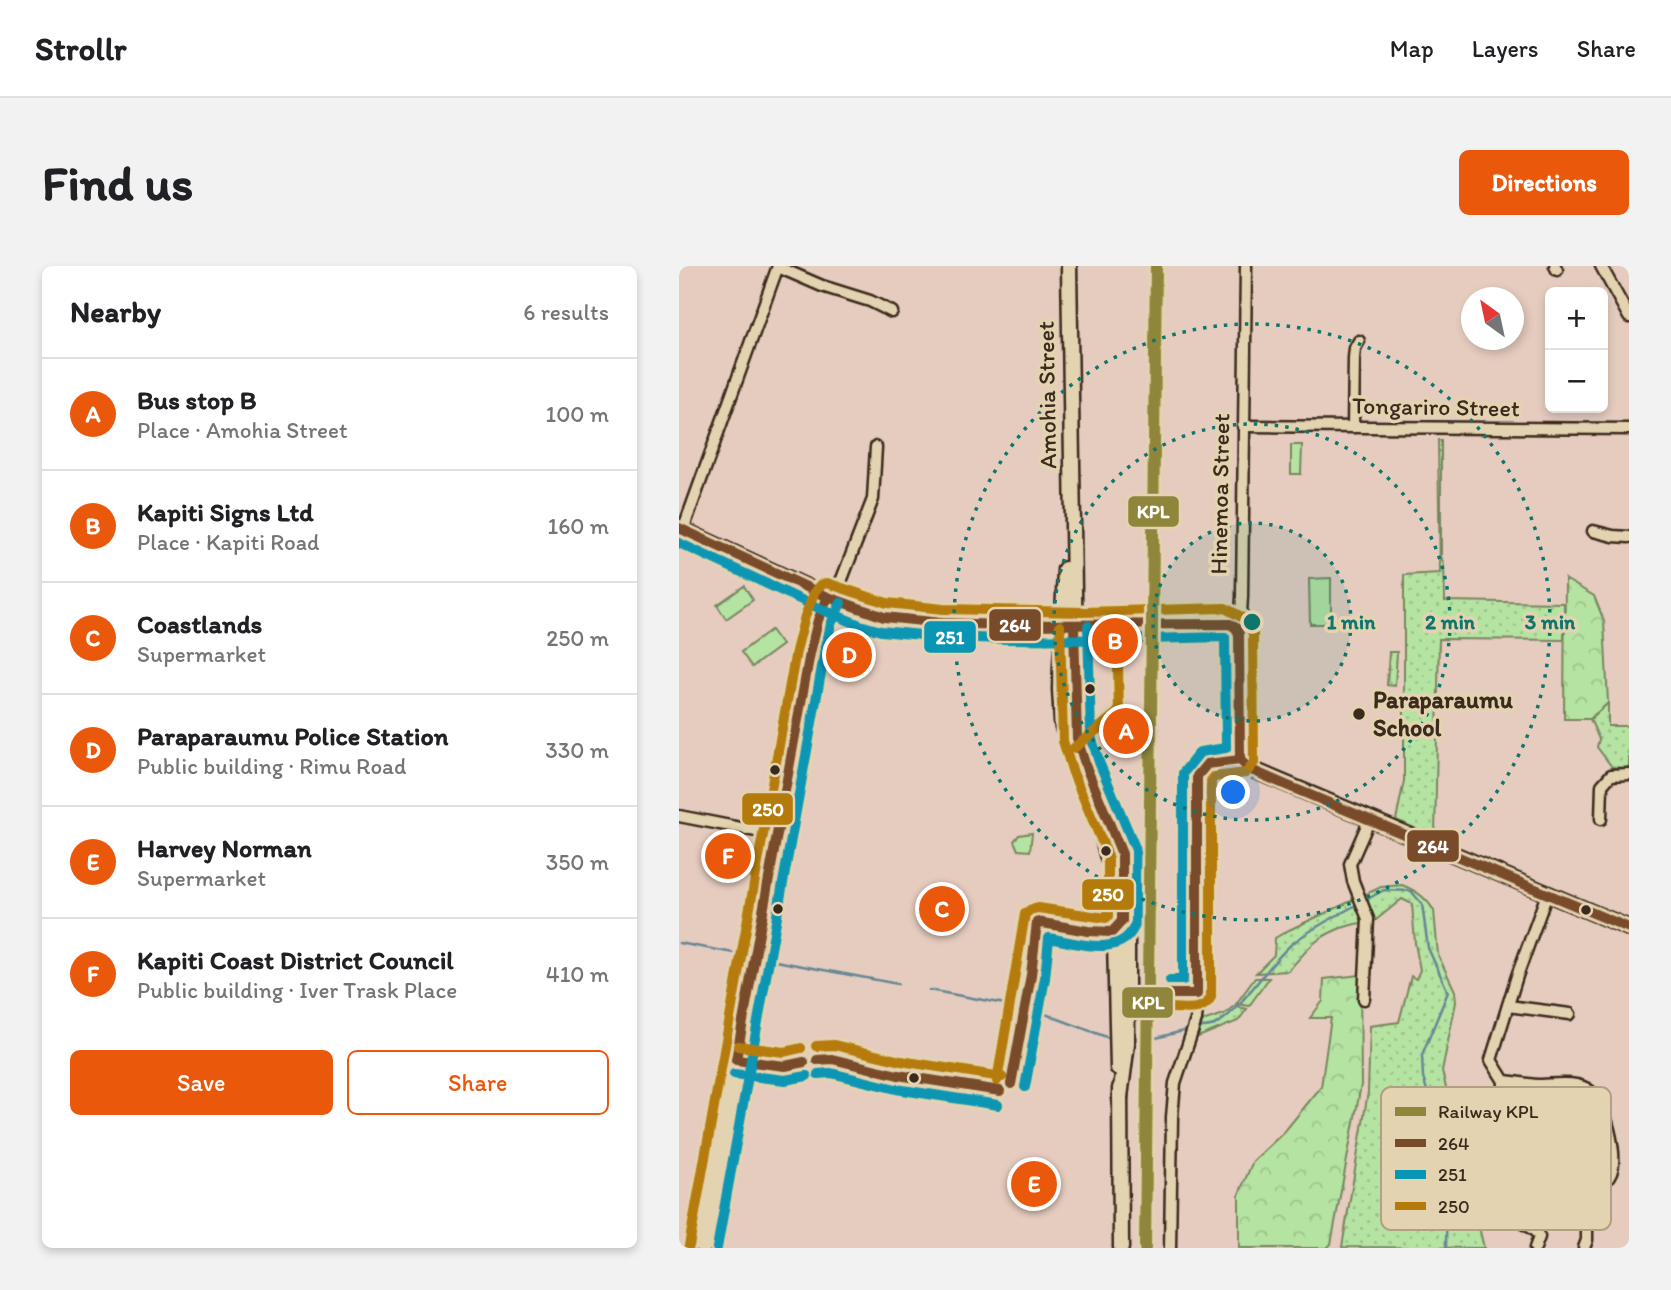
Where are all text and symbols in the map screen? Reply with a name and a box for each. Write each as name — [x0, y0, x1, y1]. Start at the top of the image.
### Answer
text: Strollr — [35, 29, 126, 68]
text: Map — [1390, 34, 1434, 63]
text: Layers — [1472, 34, 1539, 63]
text: Share — [1577, 34, 1636, 63]
button: Directions — [1459, 150, 1629, 215]
text: Find us — [42, 153, 193, 212]
north arrow — [1461, 287, 1524, 350]
map controls — [1545, 287, 1608, 413]
button: + — [1545, 287, 1608, 350]
text: Nearby — [70, 293, 161, 330]
text: 6 results — [523, 298, 609, 326]
street label: Amohia Street — [1031, 321, 1062, 469]
button: − — [1545, 350, 1608, 413]
text: Bus stop B — [137, 384, 257, 416]
street label: Tongariro Street — [1352, 391, 1520, 422]
text: A — [86, 400, 100, 428]
text: 100 m — [545, 400, 609, 428]
street label: Hinemoa Street — [1204, 413, 1235, 575]
text: Place · Amohia Street — [137, 416, 348, 444]
line badge: KPL — [1127, 495, 1180, 528]
text: Kapiti Signs Ltd — [137, 496, 314, 528]
text: KPL — [1137, 500, 1170, 523]
text: B — [86, 512, 100, 540]
text: 160 m — [547, 512, 609, 540]
text: Place · Kapiti Road — [137, 528, 320, 556]
text: Coastlands — [137, 608, 262, 640]
line badge: 264 — [988, 608, 1042, 642]
text: 1 min — [1327, 609, 1376, 634]
text: 2 min — [1425, 609, 1476, 634]
text: 3 min — [1525, 609, 1576, 634]
centre of rings — [1240, 610, 1264, 634]
text: 264 — [999, 614, 1031, 637]
pin: B — [1092, 615, 1138, 667]
line badge: 251 — [923, 620, 977, 654]
text: C — [86, 624, 100, 652]
text: 250 m — [546, 624, 609, 652]
text: 251 — [936, 626, 965, 649]
pin: D — [826, 629, 872, 681]
text: Supermarket — [137, 640, 266, 668]
unlabelled marker — [1083, 682, 1097, 696]
place label: Paraparaumu School — [1373, 685, 1513, 742]
pin: A — [1103, 705, 1149, 757]
marker: Paraparaumu School — [1351, 706, 1367, 722]
text: Paraparaumu Police Station — [137, 720, 448, 752]
text: D — [85, 736, 101, 764]
text: 330 m — [545, 736, 609, 764]
text: Public building · Rimu Road — [137, 752, 406, 780]
unlabelled marker — [768, 763, 782, 777]
your location — [1216, 775, 1250, 809]
line badge: 250 — [741, 792, 794, 826]
text: 250 — [752, 798, 784, 821]
line badge: 264 — [1406, 829, 1460, 863]
pin: F — [705, 830, 751, 882]
text: Harvey Norman — [137, 832, 312, 864]
text: 264 — [1417, 835, 1449, 858]
unlabelled marker — [1099, 844, 1113, 858]
text: E — [87, 848, 99, 876]
text: 350 m — [546, 848, 609, 876]
text: Supermarket — [137, 864, 266, 892]
line badge: 250 — [1081, 878, 1135, 911]
pin: C — [919, 883, 965, 935]
text: 250 — [1092, 883, 1124, 906]
unlabelled marker — [771, 902, 785, 916]
unlabelled marker — [1579, 903, 1593, 917]
text: Kapiti Coast District Council — [137, 944, 454, 976]
text: F — [87, 960, 99, 988]
text: 410 m — [546, 960, 609, 988]
text: Public building · Iver Trask Place — [137, 976, 457, 1004]
line badge: KPL — [1121, 986, 1174, 1019]
text: KPL — [1132, 991, 1165, 1014]
button: Save — [70, 1050, 333, 1115]
button: Share — [347, 1050, 609, 1115]
unlabelled marker — [907, 1071, 921, 1085]
legend — [1381, 1087, 1611, 1230]
text: Railway KPL — [1438, 1100, 1539, 1123]
text: 264 — [1438, 1132, 1469, 1155]
pin: E — [1011, 1158, 1057, 1210]
text: 251 — [1438, 1163, 1467, 1186]
text: 250 — [1438, 1195, 1470, 1218]

